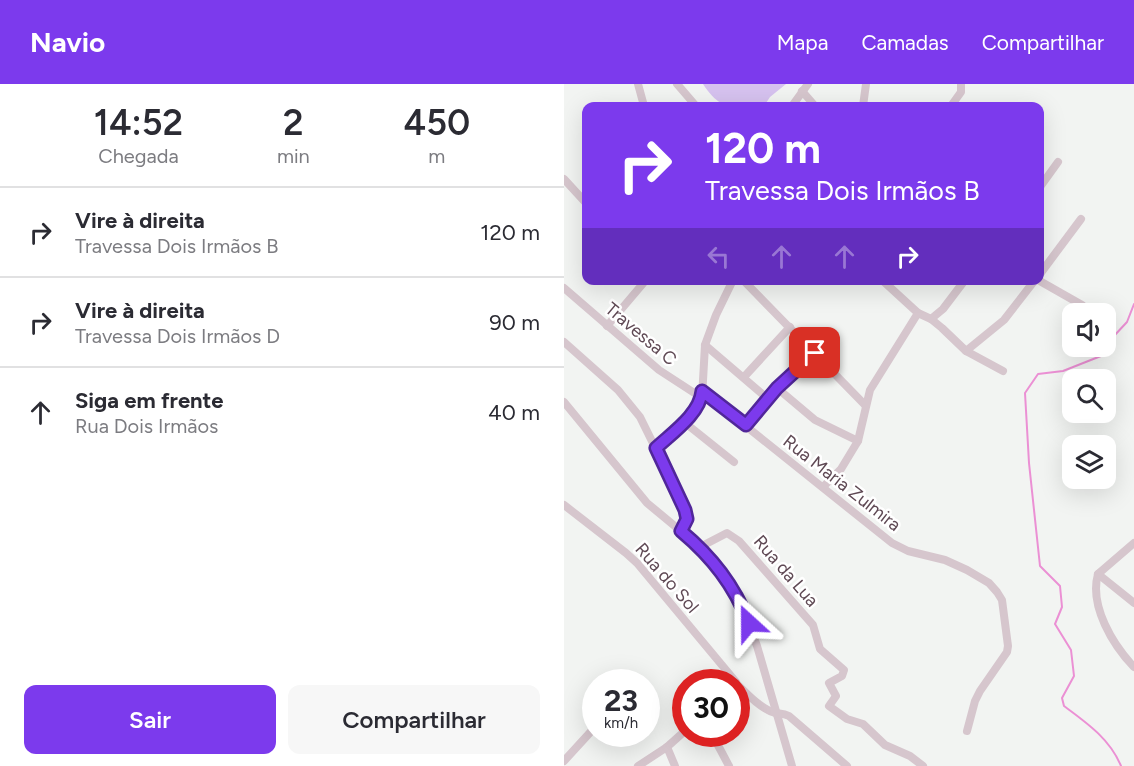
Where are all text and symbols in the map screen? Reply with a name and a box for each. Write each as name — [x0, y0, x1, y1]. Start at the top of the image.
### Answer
text: Navio — [30, 25, 105, 59]
text: Mapa — [777, 30, 828, 55]
text: Camadas — [861, 30, 949, 55]
text: Compartilhar — [982, 30, 1104, 55]
text: 14:52 — [94, 101, 183, 144]
text: 2 — [283, 101, 304, 144]
text: 450 — [404, 101, 470, 144]
text: 120 m — [705, 123, 821, 174]
icon: right — [606, 126, 684, 204]
text: Chegada — [98, 144, 179, 168]
text: min — [277, 144, 310, 168]
text: m — [428, 144, 445, 168]
text: Travessa Dois Irmãos B — [705, 174, 980, 207]
text: Vire à direita — [75, 207, 205, 234]
icon: right — [24, 216, 57, 249]
text: 120 m — [480, 219, 540, 246]
text: Travessa Dois Irmãos B — [75, 234, 279, 258]
icon: left — [702, 240, 735, 273]
icon: ahead — [765, 240, 798, 273]
icon: ahead — [828, 240, 861, 273]
icon: right — [891, 240, 924, 273]
text: Vire à direita — [75, 297, 205, 324]
street label: Travessa C — [601, 298, 681, 370]
map controls — [1062, 303, 1116, 489]
button: sound — [1062, 303, 1116, 357]
icon: right — [24, 306, 57, 339]
text: 90 m — [489, 309, 540, 336]
text: Travessa Dois Irmãos D — [75, 324, 280, 348]
pin — [789, 327, 840, 378]
icon: arrive — [798, 336, 831, 369]
button: search — [1062, 369, 1116, 423]
text: Siga em frente — [75, 387, 223, 414]
icon: ahead — [24, 396, 57, 429]
text: 40 m — [488, 399, 540, 426]
text: Rua Dois Irmãos — [75, 414, 218, 438]
street label: Rua Maria Zulmira — [779, 430, 905, 536]
button: layers — [1062, 435, 1116, 489]
street label: Rua da Lua — [749, 531, 823, 611]
street label: Rua do Sol — [631, 538, 703, 618]
position arrow — [717, 591, 781, 655]
speed limit sign: 30 — [672, 669, 750, 747]
text: 23 — [604, 682, 638, 719]
button: Sair — [24, 685, 276, 754]
button: Compartilhar — [288, 685, 540, 754]
text: km/h — [604, 714, 638, 732]

